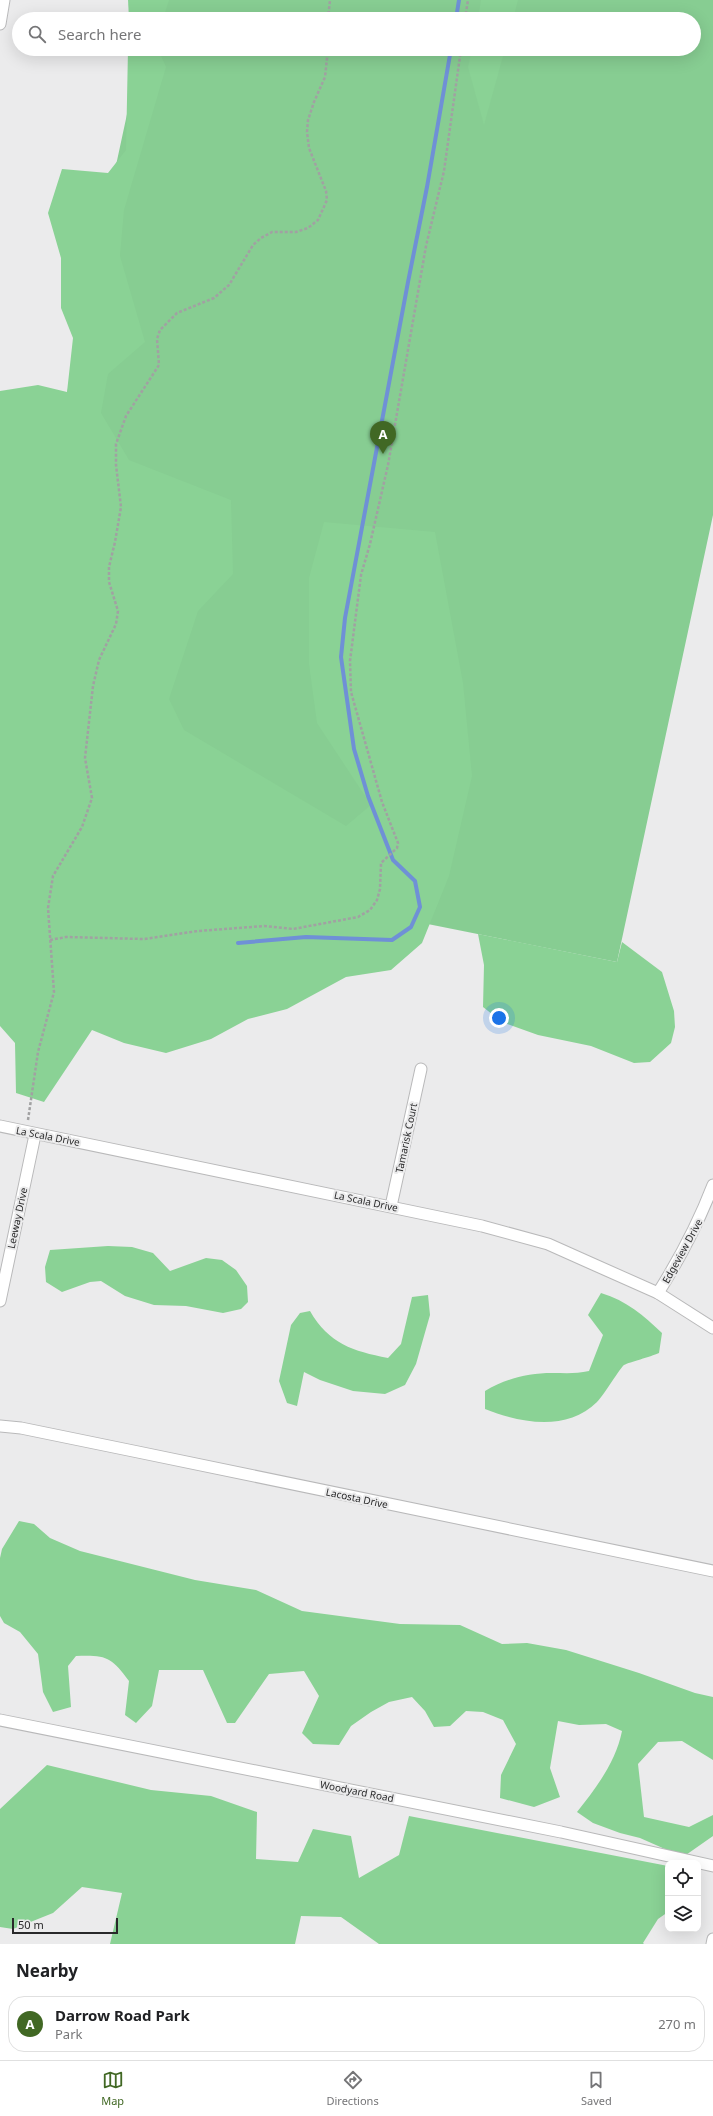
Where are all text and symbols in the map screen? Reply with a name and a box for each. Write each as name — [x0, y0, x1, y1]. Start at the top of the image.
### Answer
search box — [12, 12, 701, 56]
icon: search — [26, 23, 48, 45]
text: Search here — [58, 24, 141, 44]
pin: A — [370, 421, 396, 454]
your location — [489, 1008, 509, 1028]
street label: Tamarisk Court — [392, 1101, 420, 1174]
street label: La Scala Drive — [15, 1123, 82, 1149]
street label: Leeway Drive — [4, 1186, 30, 1250]
street label: La Scala Drive — [333, 1187, 400, 1215]
street label: Edgeview Drive — [659, 1216, 706, 1286]
street label: Lacosta Drive — [325, 1485, 390, 1511]
street label: Woodyard Road — [319, 1777, 395, 1805]
map controls — [665, 1860, 701, 1932]
button: locate — [665, 1860, 701, 1896]
button: layers — [665, 1896, 701, 1932]
scale bar — [12, 1916, 118, 1935]
text: 50 m — [18, 1917, 44, 1932]
text: Nearby — [16, 1959, 78, 1982]
text: Darrow Road Park — [55, 2005, 190, 2025]
text: A — [26, 2015, 35, 2033]
text: 270 m — [658, 2015, 696, 2033]
text: Park — [55, 2025, 82, 2043]
tab: Map — [101, 2069, 124, 2108]
tab: Directions — [326, 2069, 379, 2108]
tab: Saved — [581, 2069, 612, 2108]

